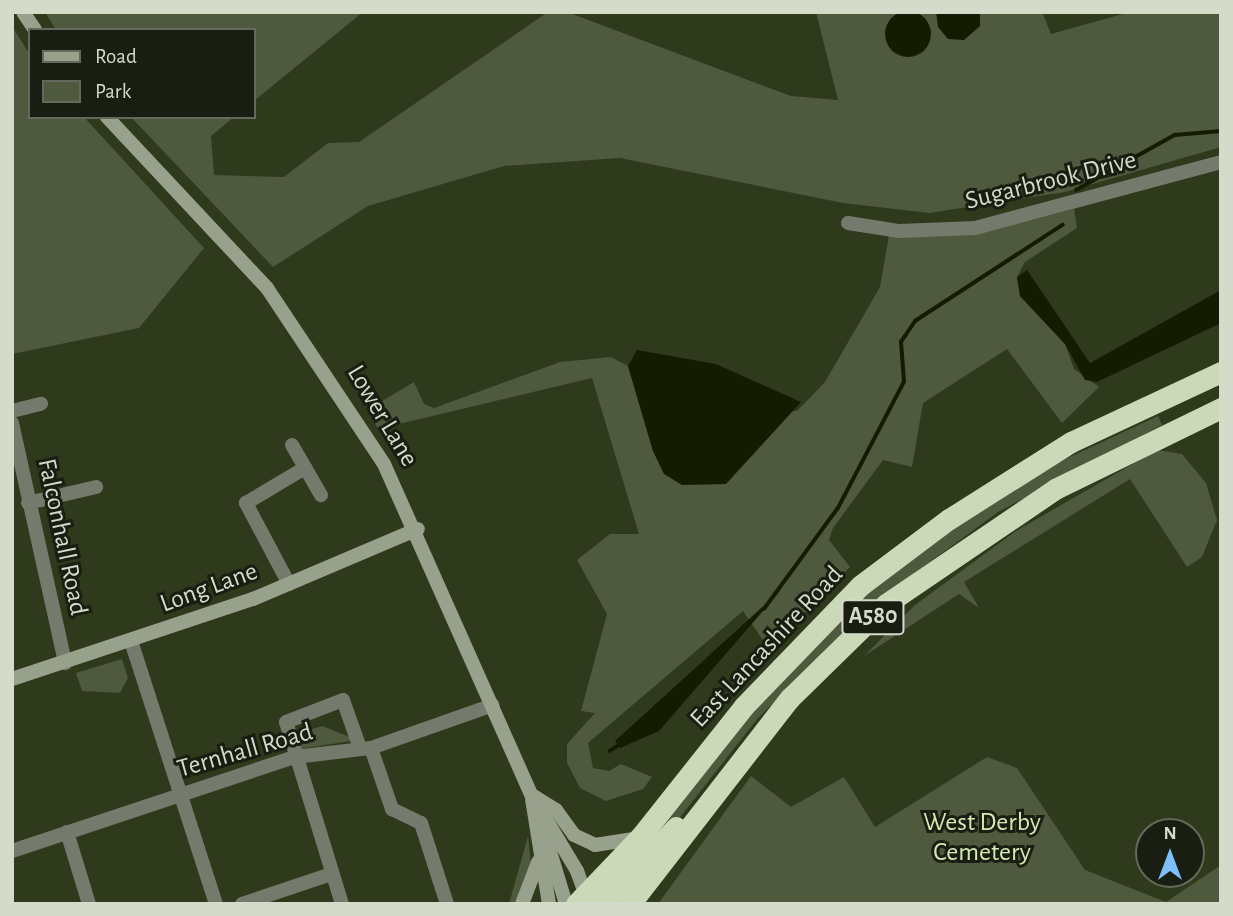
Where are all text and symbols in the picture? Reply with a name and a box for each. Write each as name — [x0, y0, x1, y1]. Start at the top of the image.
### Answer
legend — [28, 28, 256, 119]
text: Road — [95, 46, 137, 67]
text: Park — [95, 81, 131, 102]
street label: Sugarbrook Drive — [962, 145, 1140, 217]
street label: Lower Lane — [340, 360, 424, 472]
street label: Falconhall Road — [30, 456, 94, 618]
street label: Long Lane — [156, 556, 262, 620]
street label: East Lancashire Road — [684, 560, 850, 734]
road number: A580 — [840, 596, 906, 638]
street label: Ternhall Road — [174, 717, 316, 785]
park label: West Derby Cemetery — [923, 807, 1041, 868]
north arrow — [1135, 818, 1205, 888]
text: N — [1163, 824, 1177, 843]

